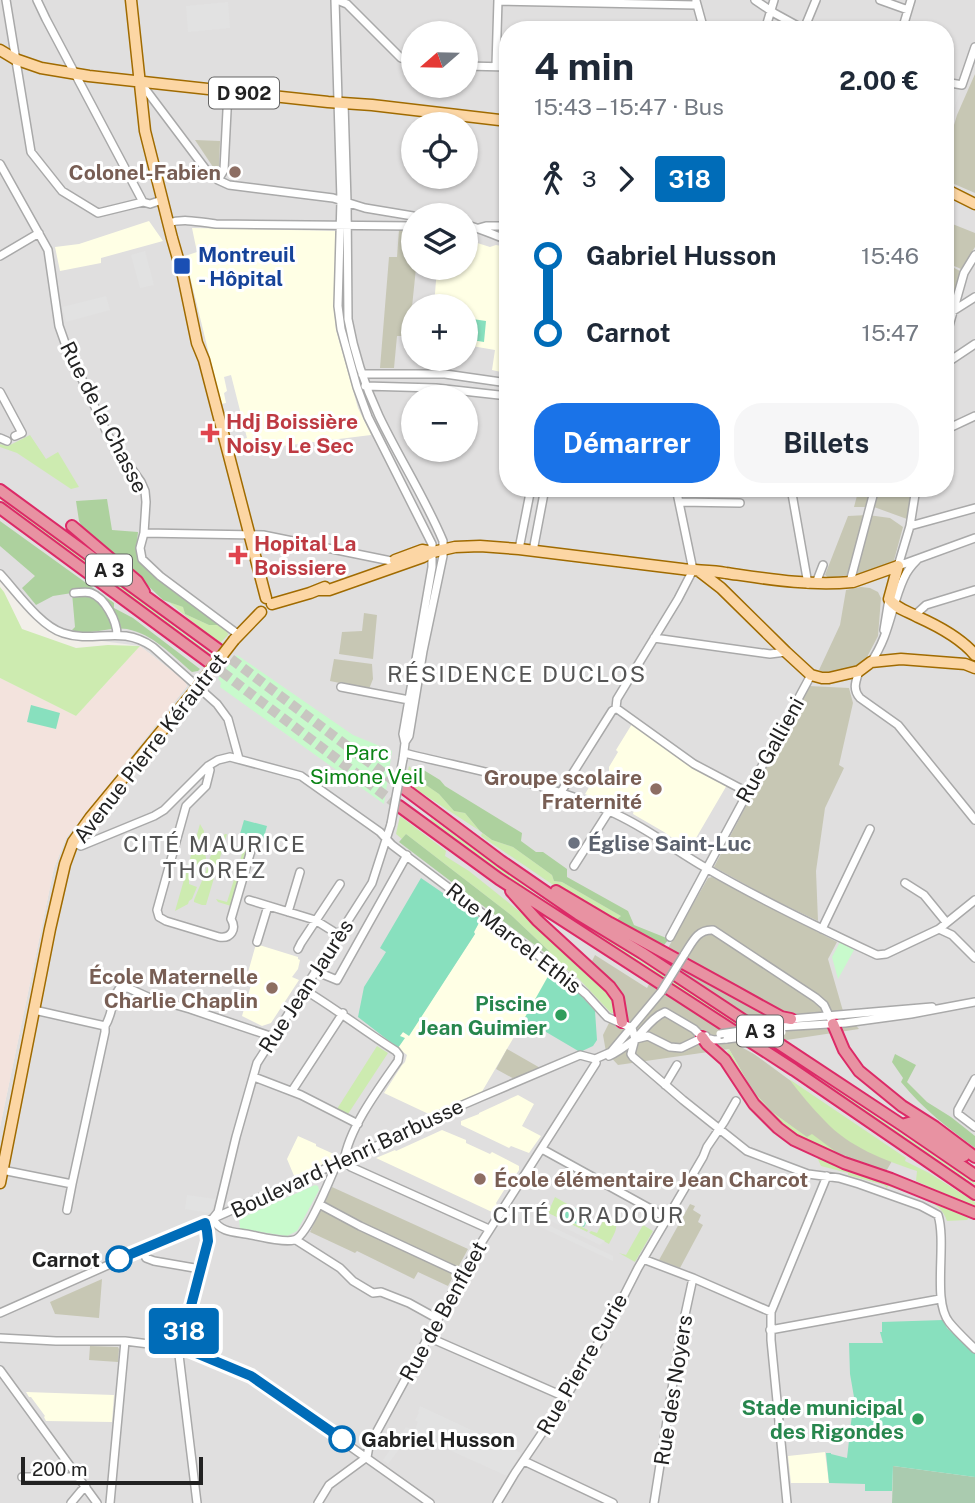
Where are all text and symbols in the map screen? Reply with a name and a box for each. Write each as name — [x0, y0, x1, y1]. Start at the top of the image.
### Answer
north arrow — [401, 21, 478, 98]
map controls — [401, 21, 478, 462]
text: 4 min — [534, 44, 634, 89]
text: 2.00 € — [839, 65, 919, 96]
road number: D 902 — [209, 78, 279, 108]
text: 15:43 – 15:47 · Bus — [534, 93, 724, 120]
button: locate — [401, 112, 478, 189]
place label: Colonel-Fabien — [69, 160, 221, 185]
icon: walk — [534, 160, 572, 198]
icon: forward — [607, 160, 645, 198]
marker: Colonel-Fabien — [227, 164, 243, 180]
text: 3 — [582, 165, 597, 192]
text: 318 — [669, 165, 711, 193]
button: layers — [401, 203, 478, 280]
text: Gabriel Husson — [586, 240, 777, 271]
place label: Montreuil - Hôpital — [198, 242, 296, 291]
text: 15:46 — [861, 242, 919, 269]
marker: Montreuil - Hôpital — [172, 256, 192, 276]
button: + — [401, 294, 478, 371]
text: Carnot — [586, 317, 671, 348]
text: 15:47 — [862, 319, 919, 346]
street label: Rue de la Chasse — [55, 337, 153, 497]
button: − — [401, 385, 478, 462]
button: Démarrer — [534, 403, 720, 483]
button: Billets — [734, 403, 919, 483]
place label: Hdj Boissière Noisy Le Sec — [226, 409, 358, 458]
marker: Hdj Boissière Noisy Le Sec — [200, 423, 220, 443]
place label: Hopital La Boissiere — [254, 531, 356, 580]
marker: Hopital La Boissiere — [228, 545, 248, 565]
road number: A 3 — [86, 554, 132, 586]
street label: Avenue Pierre Kérautret — [68, 648, 232, 848]
district label: RÉSIDENCE DUCLOS — [387, 660, 647, 687]
street label: Rue Gallieni — [731, 693, 809, 807]
park label: Parc Simone Veil — [310, 740, 424, 789]
place label: Groupe scolaire Fraternité — [484, 765, 642, 814]
marker: Groupe scolaire Fraternité — [648, 781, 664, 797]
district label: CITÉ MAURICE THOREZ — [123, 830, 307, 883]
place label: Église Saint-Luc — [588, 831, 751, 856]
marker: Église Saint-Luc — [566, 835, 582, 851]
street label: Rue Marcel Ethis — [441, 878, 587, 998]
street label: Rue Jean Jaurès — [253, 914, 359, 1058]
place label: École Maternelle Charlie Chaplin — [89, 964, 258, 1013]
marker: École Maternelle Charlie Chaplin — [264, 980, 280, 996]
place label: Piscine Jean Guimier — [418, 991, 547, 1040]
marker: Piscine Jean Guimier — [553, 1007, 569, 1023]
road number: A 3 — [737, 1015, 783, 1046]
street label: Boulevard Henri Barbusse — [227, 1093, 467, 1223]
place label: École élémentaire Jean Charcot — [494, 1167, 808, 1192]
marker: École élémentaire Jean Charcot — [472, 1171, 488, 1187]
district label: CITÉ ORADOUR — [493, 1201, 685, 1228]
street label: Rue de Benfleet — [394, 1237, 492, 1385]
marker: Carnot — [106, 1246, 132, 1272]
place label: Carnot — [32, 1247, 100, 1272]
street label: Rue Pierre Curie — [531, 1289, 633, 1439]
line badge: 318 — [144, 1308, 224, 1354]
street label: Rue des Noyers — [649, 1313, 697, 1467]
text: 318 — [163, 1317, 205, 1345]
place label: Stade municipal des Rigondes — [742, 1395, 904, 1444]
marker: Stade municipal des Rigondes — [910, 1411, 926, 1427]
marker: Gabriel Husson — [329, 1426, 355, 1452]
place label: Gabriel Husson — [361, 1427, 515, 1452]
scale bar — [21, 1454, 203, 1486]
text: 200 m — [32, 1458, 88, 1480]

